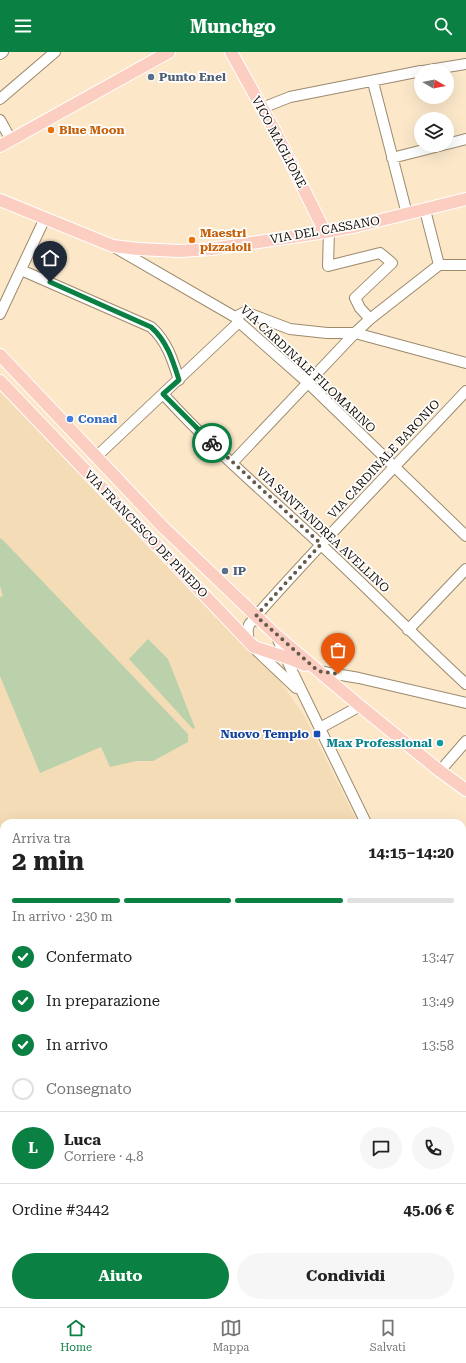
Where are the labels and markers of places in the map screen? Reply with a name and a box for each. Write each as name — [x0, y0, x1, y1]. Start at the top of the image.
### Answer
place label: Punto Enel — [159, 70, 226, 84]
marker: Punto Enel — [146, 72, 156, 82]
place label: Blue Moon — [59, 123, 125, 137]
marker: Blue Moon — [46, 125, 56, 135]
place label: Maestri pizzaioli — [200, 226, 251, 254]
marker: Maestri pizzaioli — [187, 235, 197, 245]
pin — [33, 241, 67, 282]
place label: Conad — [78, 412, 117, 426]
marker: Conad — [65, 414, 75, 424]
place label: IP — [233, 564, 247, 578]
marker: IP — [220, 566, 230, 576]
pin — [321, 633, 355, 674]
place label: Nuovo Tempio — [221, 727, 309, 741]
marker: Nuovo Tempio — [312, 729, 322, 739]
place label: Max Professional — [326, 736, 432, 750]
marker: Max Professional — [435, 738, 445, 748]

